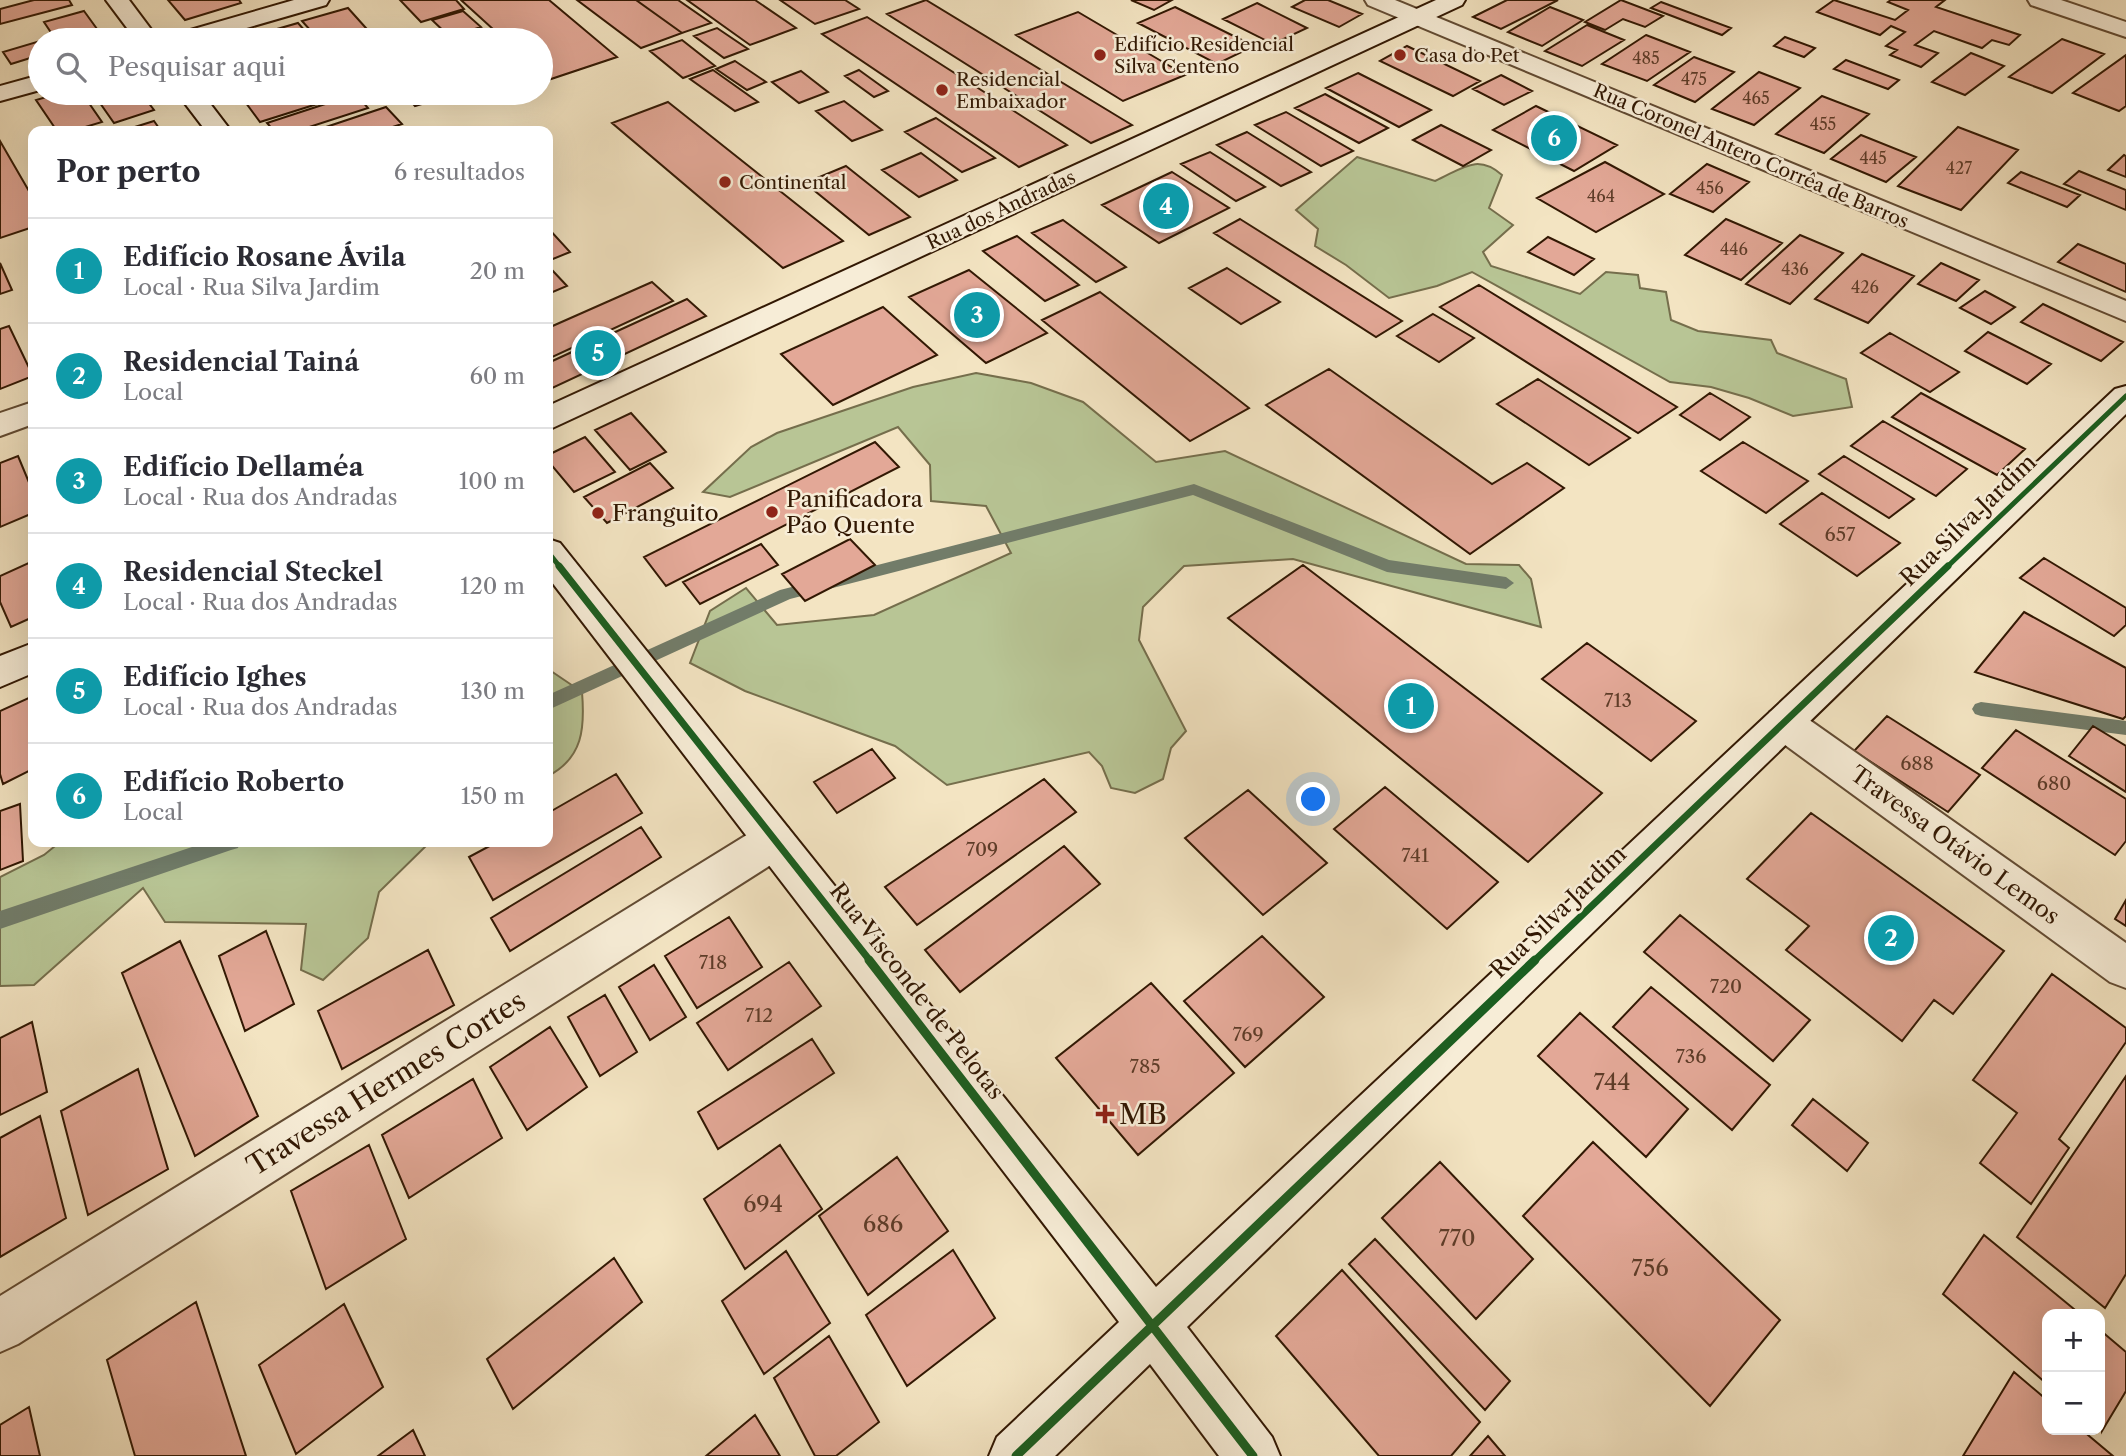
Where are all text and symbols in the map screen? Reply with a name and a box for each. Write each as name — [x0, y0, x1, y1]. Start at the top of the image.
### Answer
search box — [28, 28, 553, 105]
place label: Edifício Residencial Silva Centeno — [1114, 33, 1294, 78]
place label: Casa do Pet — [1414, 44, 1520, 67]
marker: Edifício Residencial Silva Centeno — [1092, 47, 1108, 63]
marker: Casa do Pet — [1392, 47, 1408, 63]
icon: search — [52, 48, 90, 86]
house number: 485 — [1632, 48, 1660, 68]
text: Pesquisar aqui — [108, 51, 286, 83]
place label: Residencial Embaixador — [956, 68, 1066, 113]
house number: 475 — [1681, 69, 1707, 89]
street label: Rua Coronel Antero Corrêa de Barros — [1590, 79, 1912, 233]
marker: Residencial Embaixador — [934, 82, 950, 98]
house number: 465 — [1742, 88, 1770, 108]
pin: 6 — [1531, 112, 1577, 164]
house number: 455 — [1810, 114, 1836, 134]
house number: 445 — [1859, 148, 1887, 168]
text: Por perto — [56, 153, 201, 190]
text: 6 resultados — [394, 158, 525, 186]
house number: 427 — [1946, 158, 1972, 178]
street label: Rua dos Andradas — [923, 165, 1079, 255]
place label: Continental — [739, 171, 847, 194]
marker: Continental — [717, 174, 733, 190]
house number: 456 — [1696, 178, 1724, 198]
pin: 4 — [1143, 180, 1189, 232]
house number: 464 — [1587, 186, 1615, 206]
house number: 446 — [1720, 239, 1748, 259]
text: Edifício Rosane Ávila — [123, 241, 406, 273]
text: 1 — [74, 257, 84, 285]
text: 20 m — [470, 257, 525, 285]
house number: 436 — [1781, 259, 1809, 279]
text: Local · Rua Silva Jardim — [123, 273, 380, 301]
house number: 426 — [1851, 277, 1879, 297]
pin: 3 — [954, 289, 1000, 341]
pin: 5 — [575, 327, 621, 379]
text: Residencial Tainá — [123, 346, 359, 378]
text: 2 — [72, 362, 86, 390]
text: 60 m — [469, 362, 525, 390]
text: Local — [123, 378, 183, 406]
street label: Rua Silva Jardim — [1894, 448, 2042, 592]
text: Edifício Dellaméa — [123, 451, 364, 483]
text: 3 — [73, 467, 86, 495]
text: 100 m — [459, 467, 525, 495]
text: Local · Rua dos Andradas — [123, 483, 398, 511]
place label: Panificadora Pão Quente — [786, 485, 924, 539]
place label: Franguito — [612, 499, 719, 527]
marker: Panificadora Pão Quente — [764, 504, 780, 520]
marker: Franguito — [590, 505, 606, 521]
house number: 657 — [1825, 523, 1856, 546]
text: Residencial Steckel — [123, 556, 383, 588]
text: 4 — [72, 572, 86, 600]
text: 120 m — [460, 572, 525, 600]
text: Local · Rua dos Andradas — [123, 588, 398, 616]
text: Edifício Ighes — [123, 661, 307, 693]
text: 5 — [73, 677, 85, 705]
text: 130 m — [461, 677, 525, 705]
pin: 1 — [1388, 680, 1434, 732]
house number: 713 — [1604, 689, 1632, 712]
text: Local · Rua dos Andradas — [123, 693, 398, 721]
house number: 688 — [1900, 752, 1934, 775]
street label: Travessa Otávio Lemos — [1845, 760, 2065, 930]
text: Edifício Roberto — [123, 766, 344, 798]
house number: 680 — [2037, 772, 2071, 795]
text: 6 — [72, 782, 86, 810]
text: 150 m — [461, 782, 525, 810]
your location — [1296, 782, 1330, 816]
text: Local — [123, 798, 183, 826]
house number: 709 — [966, 838, 998, 861]
street label: Rua Silva Jardim — [1484, 840, 1632, 984]
house number: 741 — [1401, 844, 1429, 867]
street label: Rua Visconde de Pelotas — [824, 877, 1010, 1105]
pin: 2 — [1868, 912, 1914, 964]
house number: 718 — [699, 951, 727, 974]
house number: 720 — [1710, 975, 1742, 998]
street label: Travessa Hermes Cortes — [241, 983, 531, 1183]
house number: 712 — [745, 1004, 773, 1027]
house number: 769 — [1232, 1023, 1264, 1046]
house number: 736 — [1676, 1045, 1706, 1068]
house number: 785 — [1130, 1055, 1160, 1078]
house number: 744 — [1593, 1068, 1631, 1096]
place label: MB — [1119, 1097, 1167, 1131]
marker: MB — [1097, 1106, 1113, 1122]
house number: 694 — [743, 1190, 783, 1218]
house number: 686 — [863, 1210, 903, 1238]
house number: 770 — [1438, 1224, 1476, 1252]
house number: 756 — [1631, 1254, 1669, 1282]
map controls — [2042, 1309, 2105, 1435]
button: + — [2042, 1309, 2105, 1372]
button: − — [2042, 1372, 2105, 1435]

